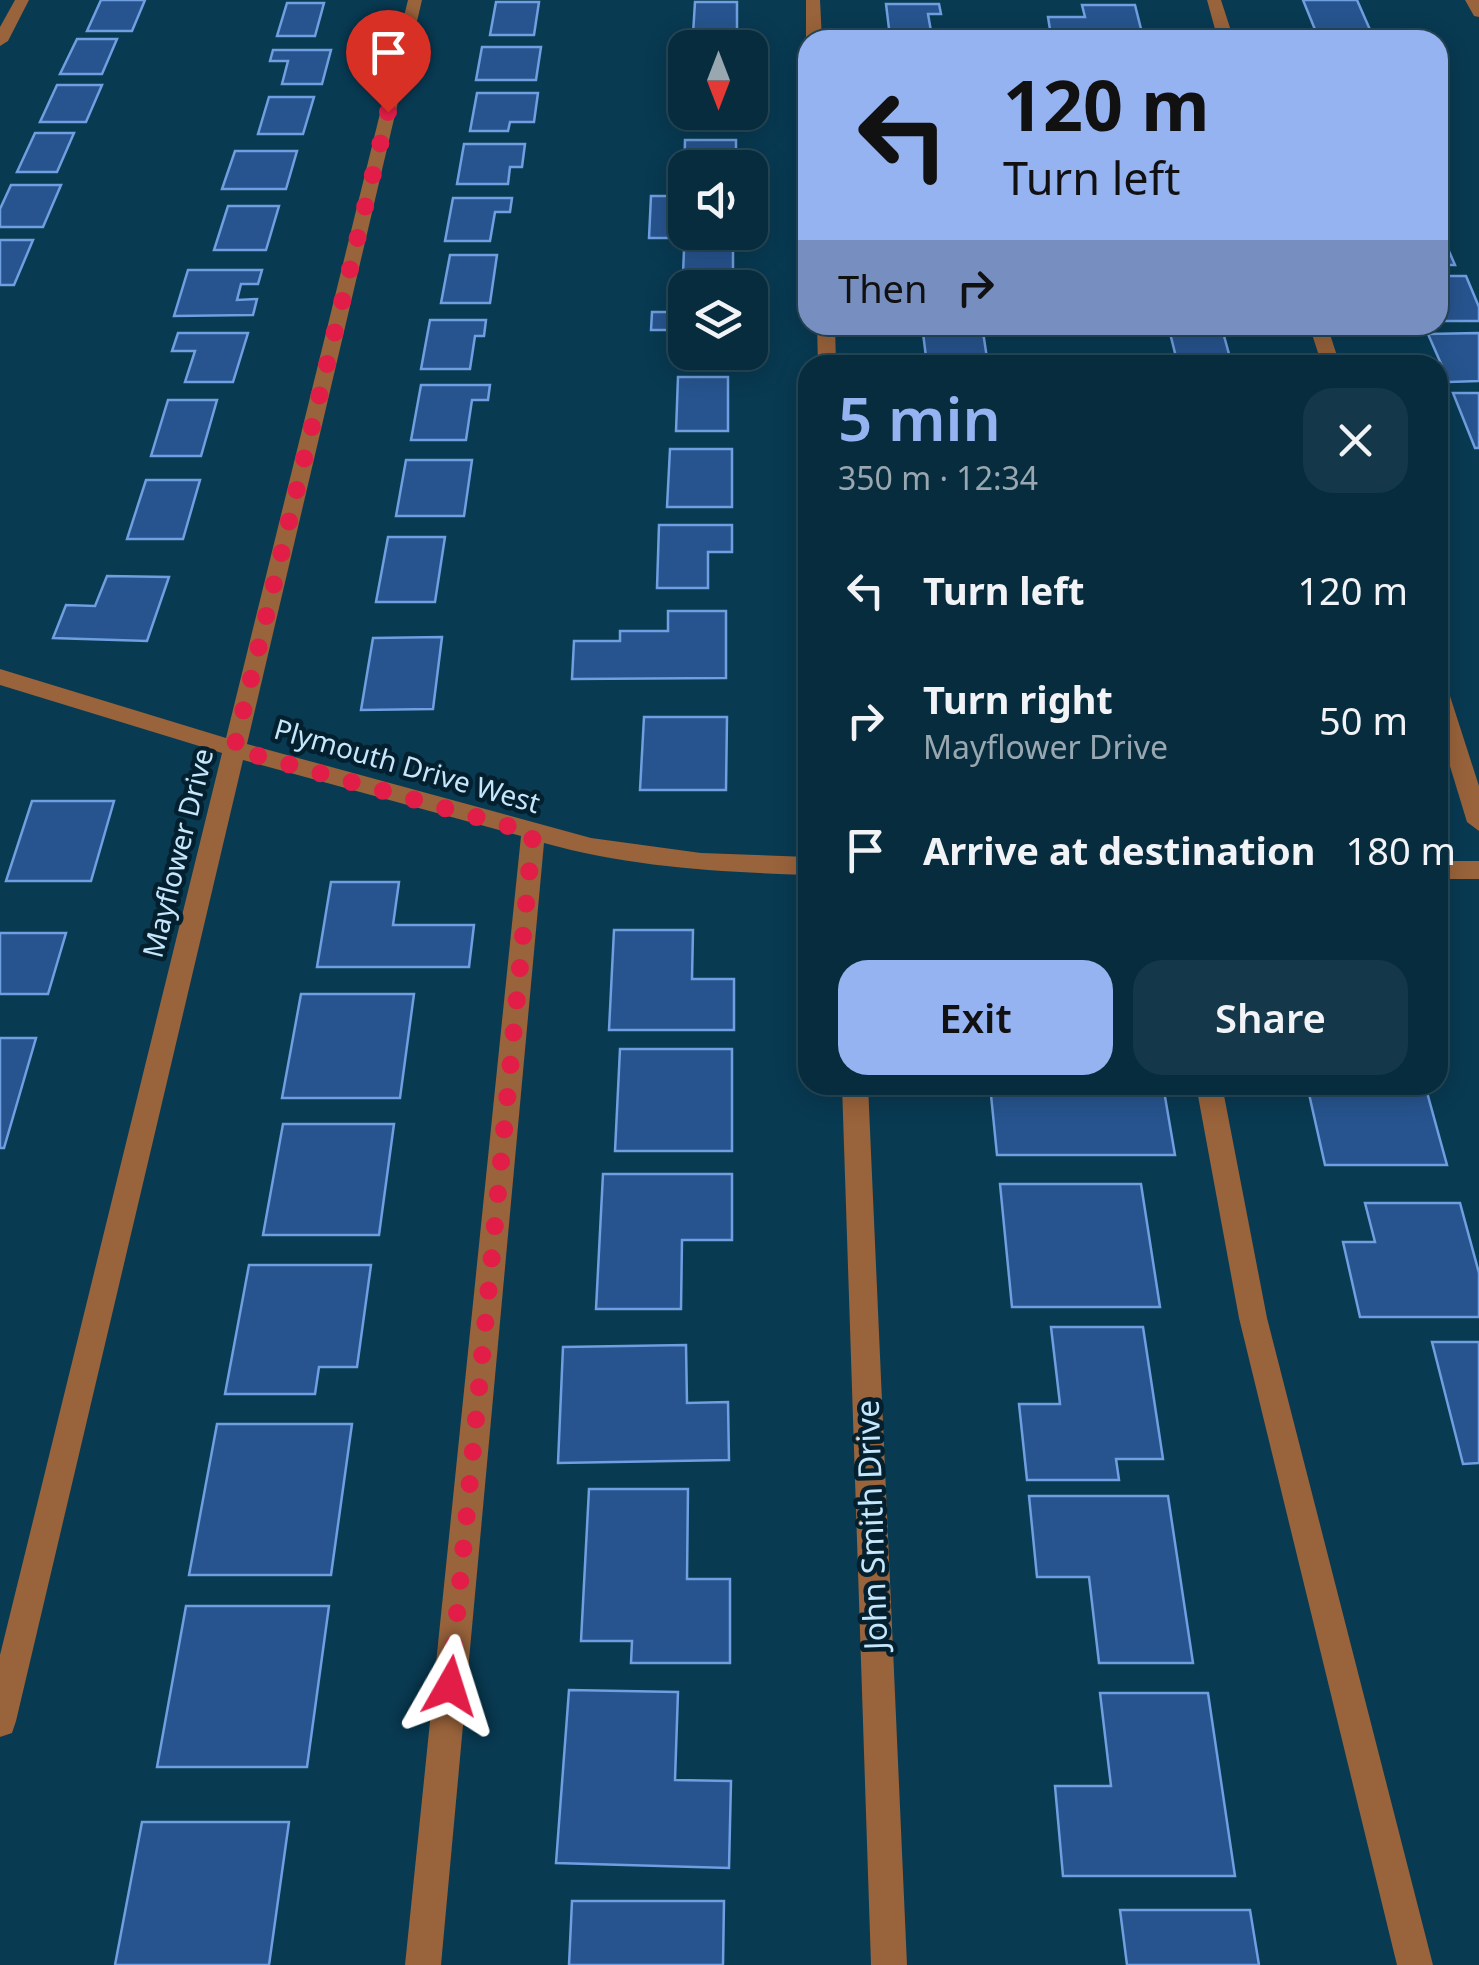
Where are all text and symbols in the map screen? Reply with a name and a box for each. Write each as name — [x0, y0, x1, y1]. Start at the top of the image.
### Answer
pin — [346, 10, 431, 113]
icon: arrive — [361, 25, 416, 80]
north arrow — [668, 30, 768, 130]
map controls — [668, 30, 768, 370]
text: 120 m — [1003, 56, 1210, 152]
icon: left — [838, 70, 968, 200]
text: Turn left — [1003, 147, 1180, 208]
button: sound — [668, 150, 768, 250]
icon: right — [948, 260, 1003, 315]
text: Then — [838, 262, 928, 314]
button: layers — [668, 270, 768, 370]
text: 5 min — [838, 377, 1001, 459]
button: close — [1303, 388, 1408, 493]
text: 350 m · 12:34 — [838, 456, 1038, 499]
icon: left — [838, 563, 893, 618]
text: Turn left — [923, 564, 1085, 616]
text: 120 m — [1297, 564, 1408, 616]
text: Turn right — [923, 673, 1113, 725]
icon: right — [838, 693, 893, 748]
text: 50 m — [1319, 694, 1408, 746]
street label: Plymouth Drive West — [270, 709, 545, 821]
text: Mayflower Drive — [923, 725, 1168, 768]
street label: Mayflower Drive — [133, 744, 221, 961]
icon: arrive — [838, 823, 893, 878]
text: Arrive at destination — [923, 824, 1315, 876]
text: 180 m — [1345, 824, 1456, 876]
button: Exit — [838, 960, 1113, 1075]
button: Share — [1133, 960, 1408, 1075]
street label: John Smith Drive — [845, 1399, 896, 1654]
position arrow — [398, 1634, 502, 1738]

